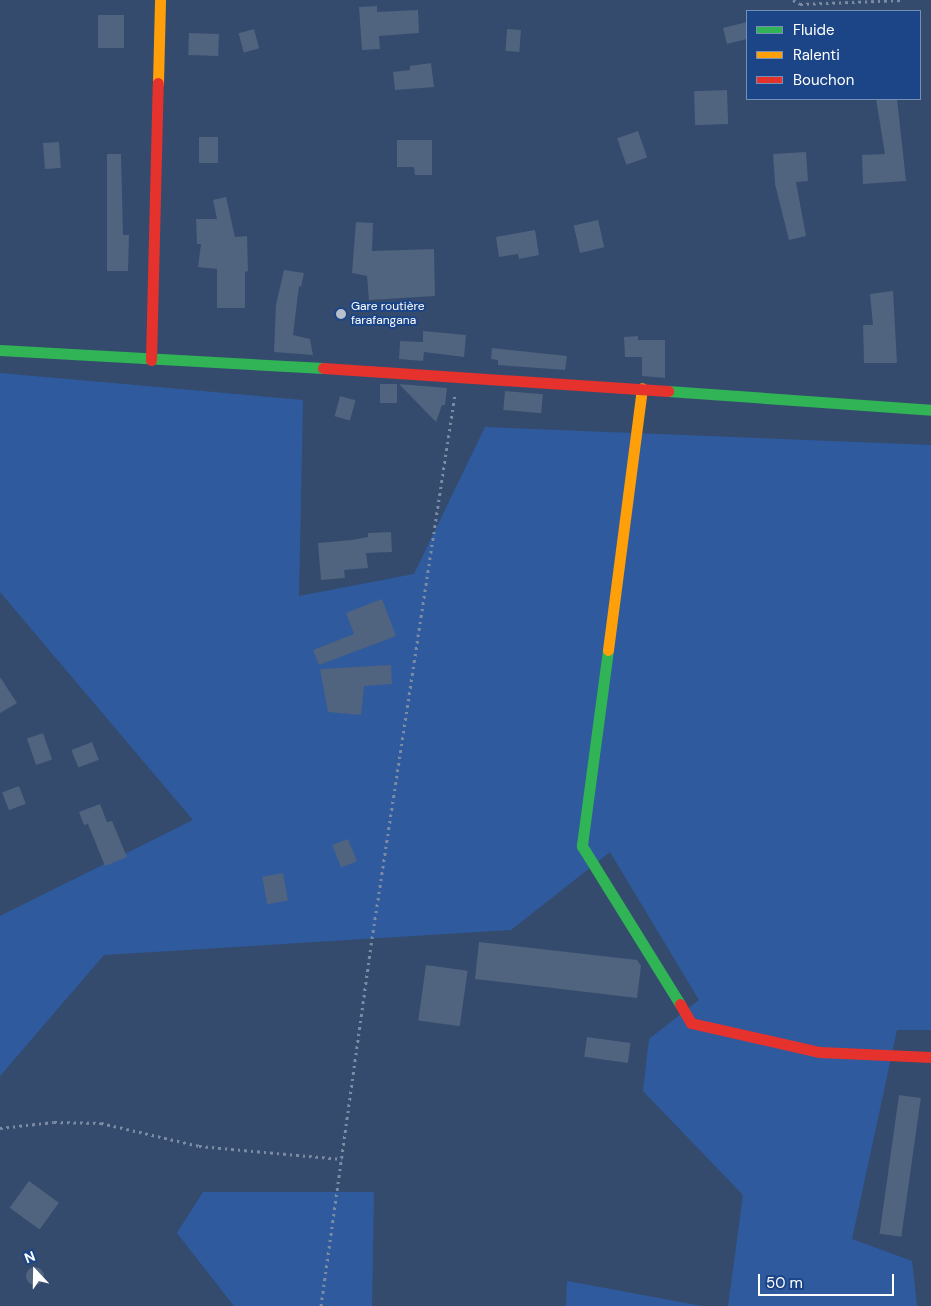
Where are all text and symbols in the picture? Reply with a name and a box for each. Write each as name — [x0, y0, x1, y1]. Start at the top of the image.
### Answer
legend — [746, 10, 921, 100]
text: Fluide — [793, 20, 835, 40]
text: Ralenti — [793, 45, 840, 65]
text: Bouchon — [793, 70, 854, 90]
place label: Gare routière farafangana — [351, 300, 424, 328]
marker: Gare routière farafangana — [335, 308, 347, 320]
north arrow — [10, 1246, 60, 1296]
text: N — [22, 1247, 38, 1267]
scale bar — [761, 1264, 897, 1296]
text: 50 m — [766, 1273, 803, 1293]

